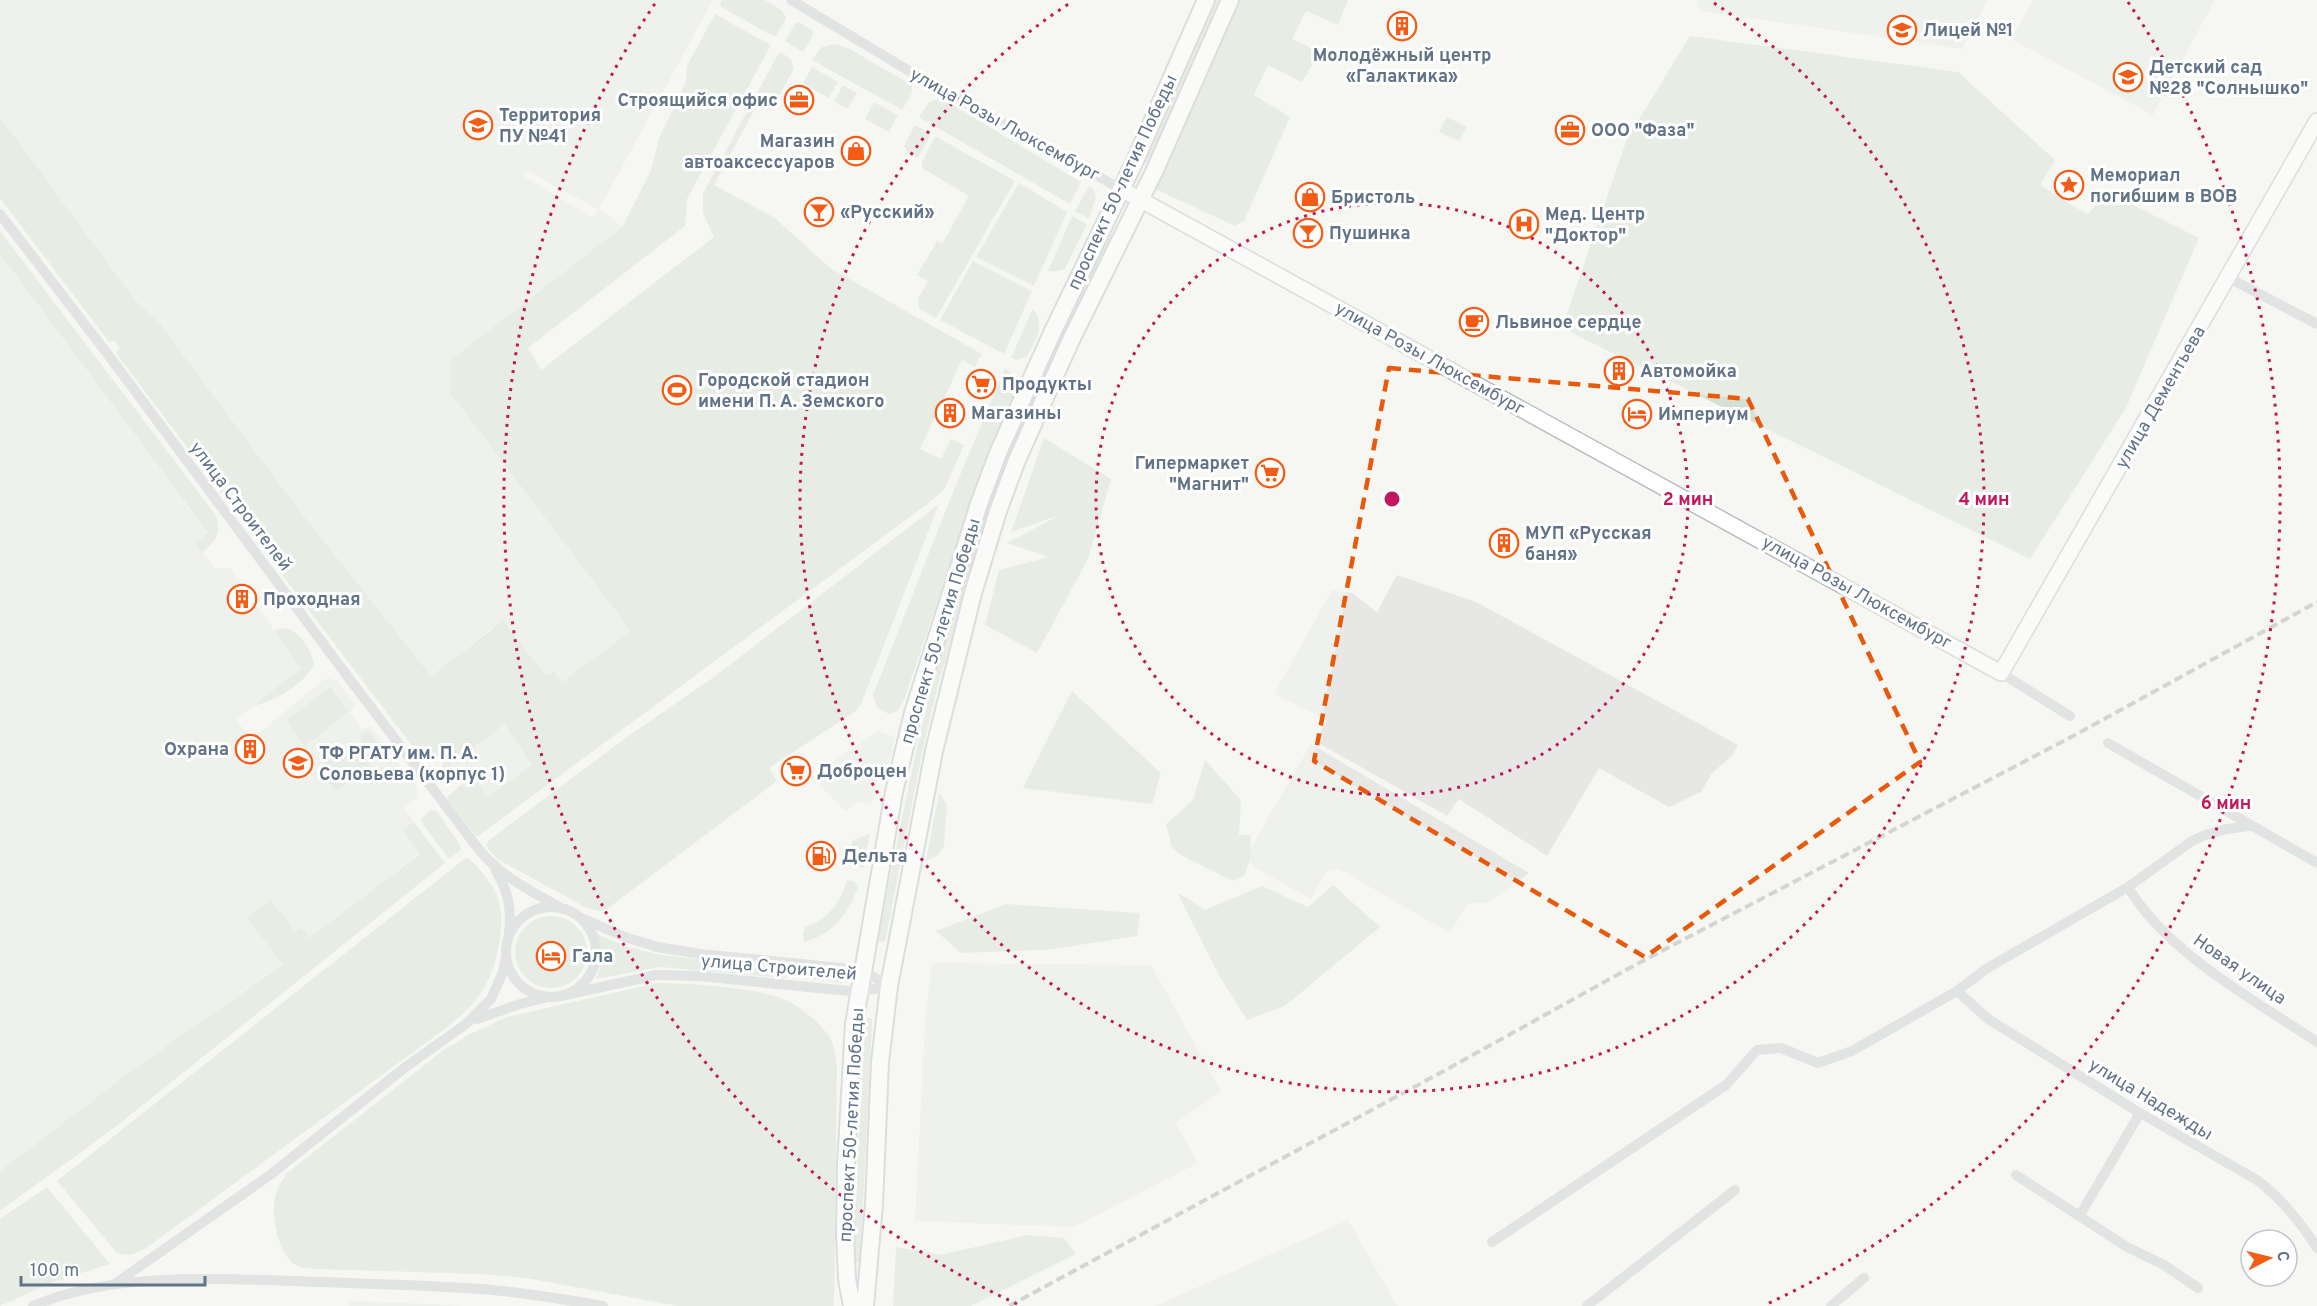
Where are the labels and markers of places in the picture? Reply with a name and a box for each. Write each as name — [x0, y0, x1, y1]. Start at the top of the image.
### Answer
building icon: Молодёжный центр «Галактика» — [1386, 10, 1418, 42]
school or university icon: Лицей №1 — [1886, 14, 1918, 46]
place label: Лицей №1 — [1923, 20, 2014, 43]
place label: Молодёжный центр «Галактика» — [1313, 45, 1491, 89]
place label: Детский сад №28 "Солнышко" — [2149, 57, 2308, 101]
school or university icon: Детский сад №28 "Солнышко" — [2112, 61, 2144, 93]
office icon: Строящийся офис — [783, 84, 815, 116]
place label: Строящийся офис — [618, 90, 778, 113]
place label: Территория ПУ №41 — [499, 105, 601, 149]
school or university icon: Территория ПУ №41 — [462, 109, 494, 141]
office icon: ООО "Фаза" — [1554, 114, 1586, 146]
place label: ООО "Фаза" — [1591, 120, 1694, 143]
place label: Магазин автоаксессуаров — [684, 131, 835, 175]
shop icon: Магазин автоаксессуаров — [840, 135, 872, 167]
place label: Мемориал погибшим в ВОВ — [2090, 165, 2237, 209]
place icon: Мемориал погибшим в ВОВ — [2053, 169, 2085, 201]
shop icon: Бристоль — [1294, 181, 1326, 213]
place label: Бристоль — [1331, 187, 1415, 210]
bar icon: «Русский» — [803, 196, 835, 228]
place label: «Русский» — [840, 202, 935, 225]
place label: Мед. Центр "Доктор" — [1545, 204, 1645, 248]
hospital icon: Мед. Центр "Доктор" — [1508, 208, 1540, 240]
bar icon: Пушинка — [1292, 217, 1324, 249]
place label: Пушинка — [1329, 223, 1410, 246]
cafe icon: Львиное сердце — [1458, 306, 1490, 338]
place label: Львиное сердце — [1495, 312, 1641, 335]
building icon: Автомойка — [1603, 355, 1635, 387]
place label: Автомойка — [1640, 361, 1737, 384]
supermarket icon: Продукты — [965, 368, 997, 400]
place label: Городской стадион имени П. А. Земского — [698, 370, 884, 414]
sports icon: Городской стадион имени П. А. Земского — [661, 374, 693, 406]
place label: Продукты — [1002, 374, 1092, 397]
building icon: Магазины — [934, 397, 966, 429]
hotel icon: Империум — [1621, 398, 1653, 430]
place label: Магазины — [971, 403, 1061, 426]
place label: Империум — [1658, 404, 1749, 427]
place label: Гипермаркет "Магнит" — [1135, 453, 1250, 497]
supermarket icon: Гипермаркет "Магнит" — [1254, 457, 1286, 489]
centre of rings — [1382, 489, 1402, 509]
place label: МУП «Русская баня» — [1525, 523, 1652, 567]
building icon: МУП «Русская баня» — [1488, 527, 1520, 559]
building icon: Проходная — [226, 583, 258, 615]
place label: Проходная — [263, 589, 361, 612]
building icon: Охрана — [234, 733, 266, 765]
place label: Охрана — [164, 739, 229, 762]
place label: ТФ РГАТУ им. П. А. Соловьева (корпус 1) — [319, 743, 505, 787]
school or university icon: ТФ РГАТУ им. П. А. Соловьева (корпус 1) — [282, 747, 314, 779]
supermarket icon: Доброцен — [780, 755, 812, 787]
place label: Доброцен — [817, 761, 907, 784]
fuel station icon: Дельта — [805, 840, 837, 872]
place label: Дельта — [842, 846, 907, 869]
hotel icon: Гала — [535, 940, 567, 972]
place label: Гала — [572, 946, 613, 969]

